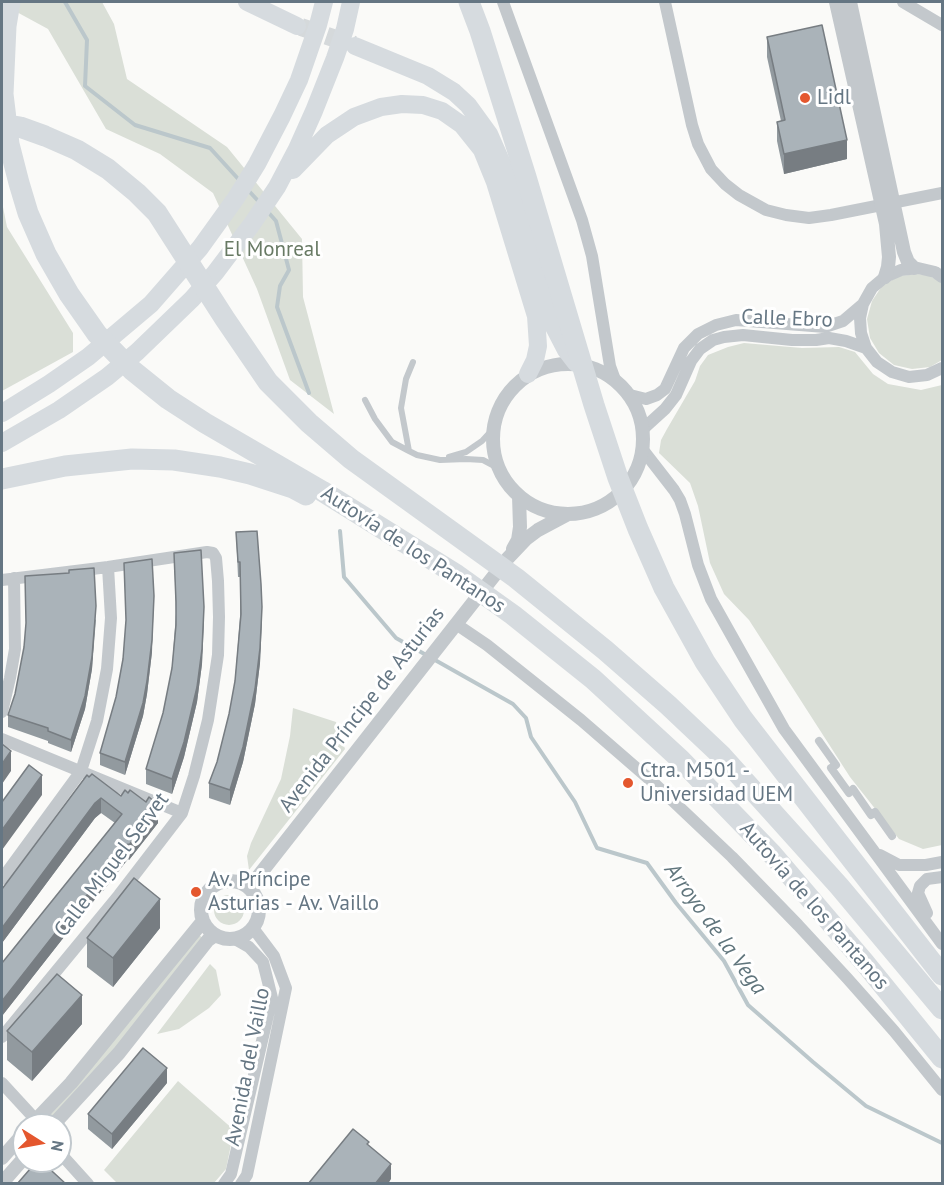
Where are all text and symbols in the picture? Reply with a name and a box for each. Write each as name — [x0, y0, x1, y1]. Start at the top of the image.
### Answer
place label: Lidl — [817, 85, 851, 111]
marker: Lidl — [798, 91, 812, 105]
park label: El Monreal — [224, 237, 320, 263]
street label: Calle Ebro — [741, 305, 833, 333]
street label: Autovía de los Pantanos — [316, 481, 510, 619]
street label: Avenida Príncipe de Asturias — [274, 602, 450, 818]
place label: Ctra. M501 - Universidad UEM — [640, 758, 793, 808]
marker: Ctra. M501 - Universidad UEM — [621, 776, 635, 790]
street label: Calle Miguel Servet — [49, 788, 175, 942]
street label: Autovía de los Pantanos — [734, 817, 894, 995]
water label: Arroyo de la Vega — [658, 858, 772, 1000]
place label: Av. Príncipe Asturias - Av. Vaillo — [208, 867, 379, 917]
marker: Av. Príncipe Asturias - Av. Vaillo — [189, 885, 203, 899]
street label: Avenida del Vaillo — [220, 986, 276, 1148]
north arrow — [12, 1113, 72, 1173]
text: N — [47, 1139, 69, 1153]

